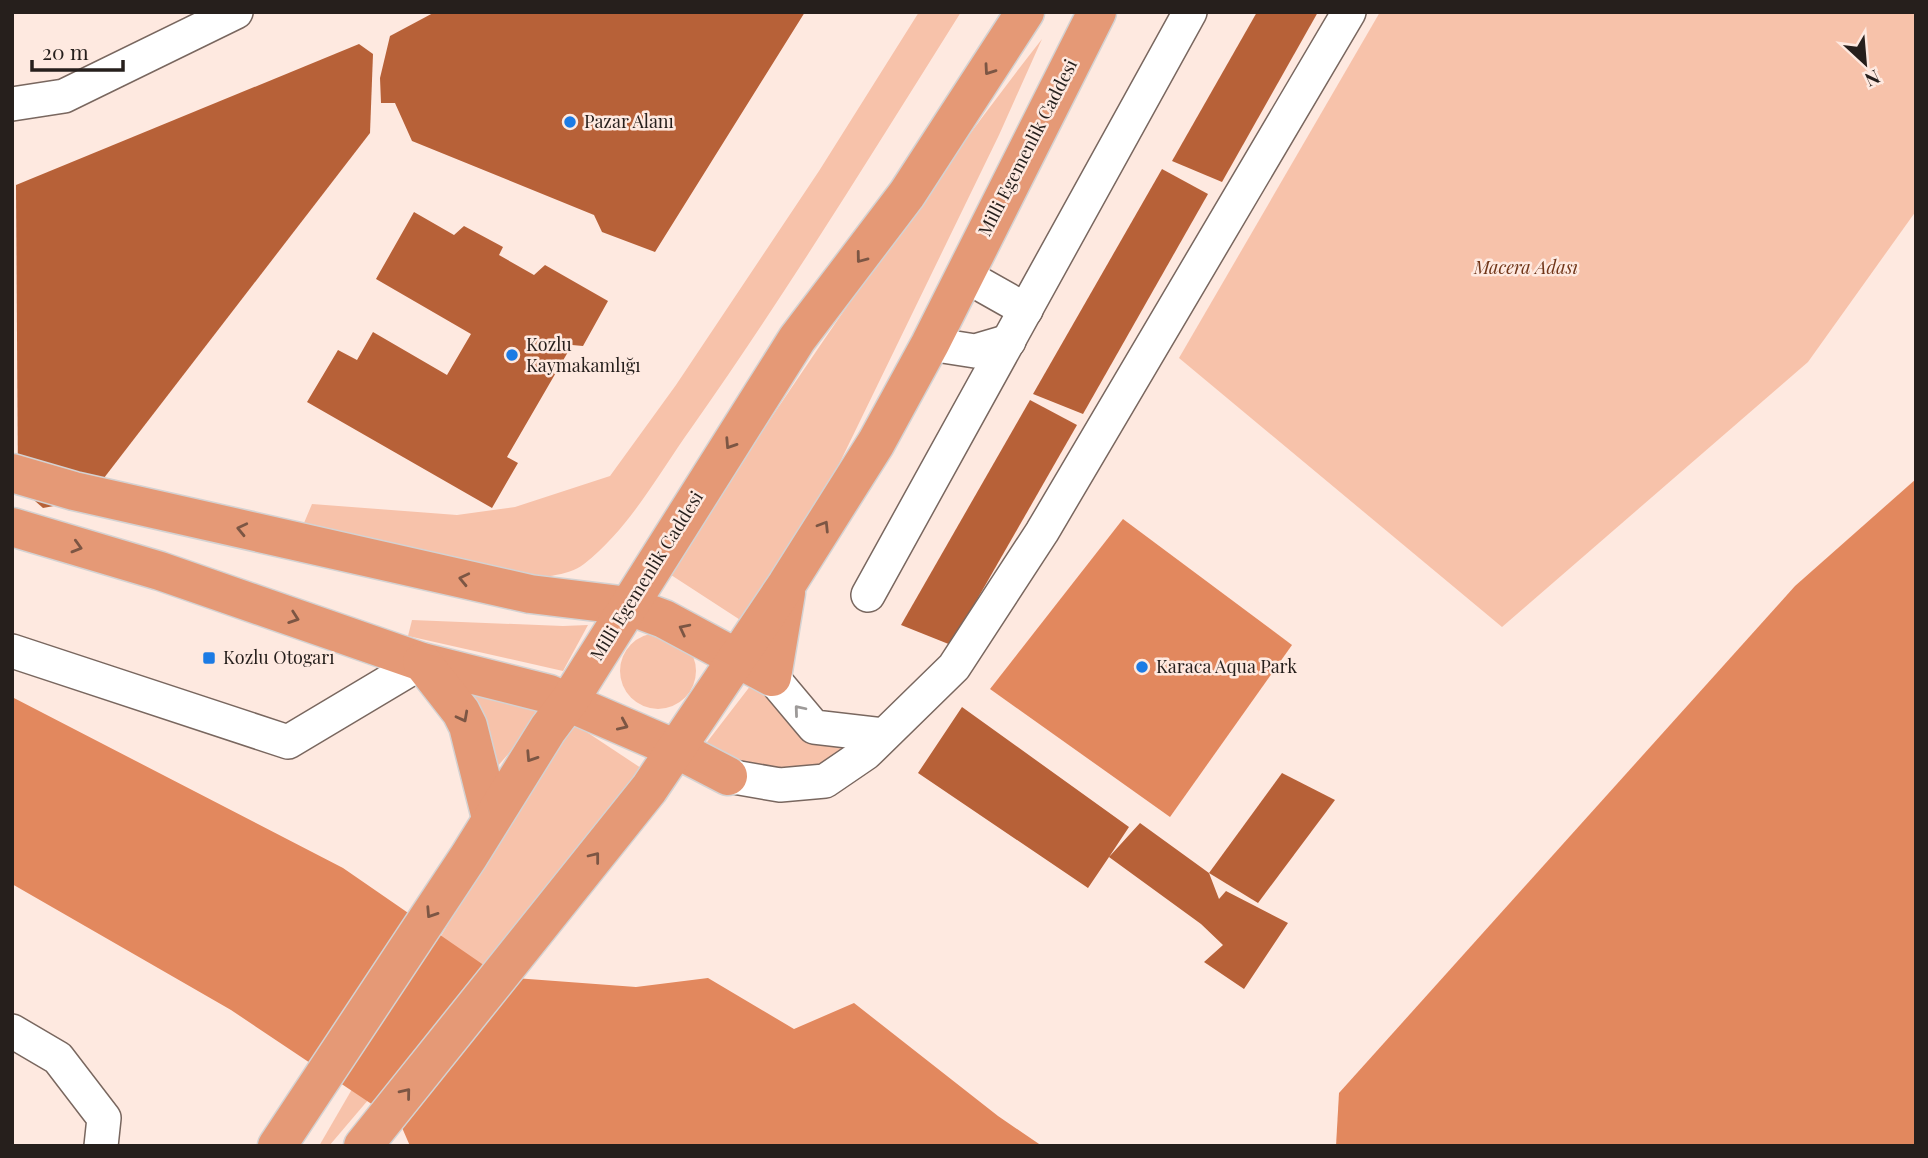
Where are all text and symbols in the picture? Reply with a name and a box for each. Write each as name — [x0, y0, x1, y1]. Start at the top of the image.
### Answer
scale bar — [32, 28, 122, 72]
north arrow — [1830, 28, 1900, 98]
text: 20 m — [42, 37, 89, 65]
street label: Milli Egemenlik Caddesi — [972, 55, 1082, 240]
one-way arrow — [985, 62, 997, 75]
text: N — [1861, 64, 1885, 94]
place label: Pazar Alanı — [584, 109, 674, 133]
marker: Pazar Alanı — [562, 114, 578, 130]
one-way arrow — [856, 250, 869, 263]
park label: Macera Adası — [1473, 255, 1578, 279]
place label: Kozlu Kaymakamlığı — [526, 332, 641, 377]
marker: Kozlu Kaymakamlığı — [504, 347, 520, 363]
one-way arrow — [725, 436, 738, 449]
street label: Milli Egemenlik Caddesi — [584, 486, 708, 665]
one-way arrow — [815, 521, 828, 534]
one-way arrow — [236, 522, 248, 537]
one-way arrow — [71, 538, 83, 553]
one-way arrow — [458, 573, 470, 587]
one-way arrow — [287, 610, 299, 624]
one-way arrow — [679, 624, 691, 638]
place label: Kozlu Otogarı — [223, 645, 334, 669]
marker: Kozlu Otogarı — [201, 650, 217, 666]
place label: Karaca Aqua Park — [1156, 654, 1297, 678]
marker: Karaca Aqua Park — [1134, 659, 1150, 675]
one-way arrow — [795, 705, 808, 718]
one-way arrow — [454, 710, 468, 722]
one-way arrow — [616, 717, 628, 731]
one-way arrow — [526, 750, 539, 763]
one-way arrow — [587, 852, 600, 864]
one-way arrow — [427, 905, 440, 918]
one-way arrow — [398, 1088, 410, 1101]

